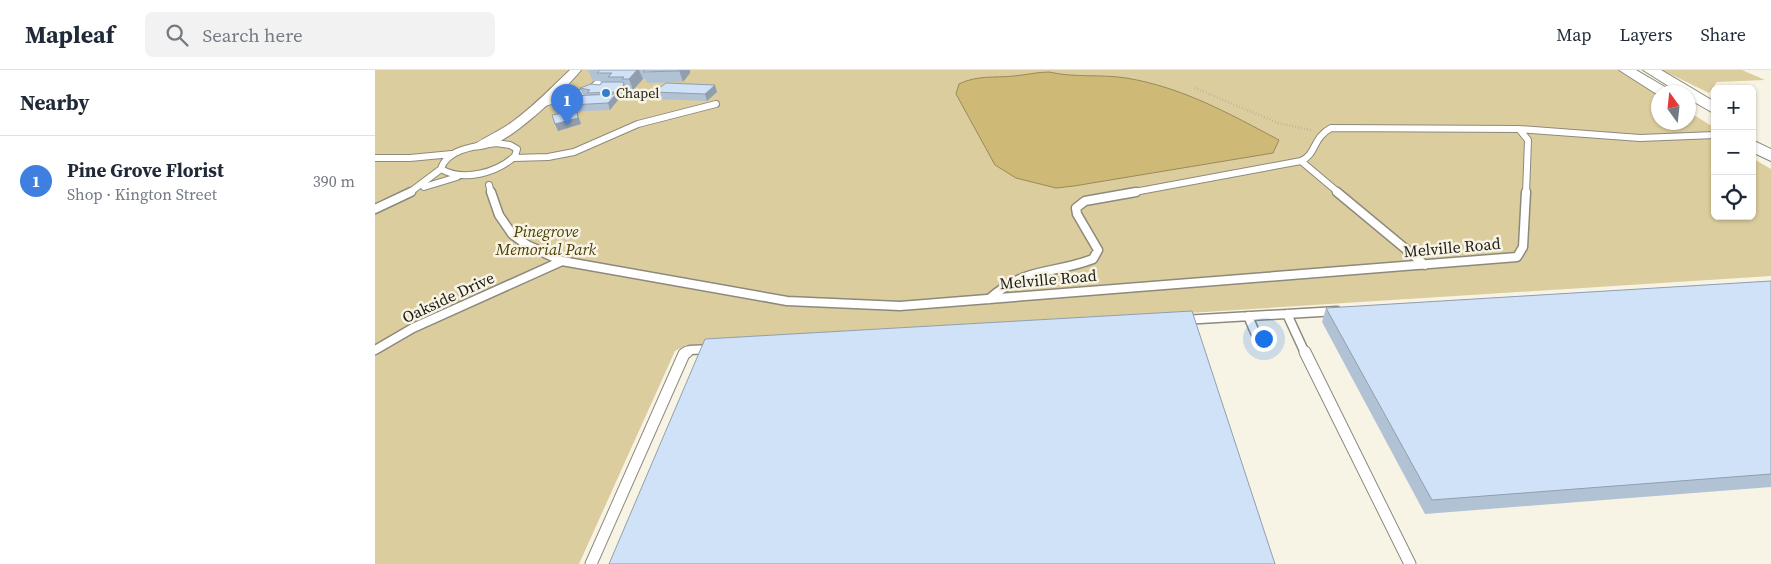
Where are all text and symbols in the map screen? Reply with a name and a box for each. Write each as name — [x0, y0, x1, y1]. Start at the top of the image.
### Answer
search box — [145, 12, 495, 57]
text: Mapleaf — [25, 18, 115, 51]
icon: search — [163, 21, 191, 49]
text: Search here — [203, 22, 303, 48]
text: Map — [1556, 22, 1591, 47]
text: Layers — [1619, 22, 1672, 47]
text: Share — [1700, 22, 1746, 47]
place label: Chapel — [616, 83, 659, 103]
pin: 1 — [551, 84, 583, 125]
north arrow — [1651, 85, 1696, 130]
map controls — [1711, 85, 1756, 220]
button: + — [1711, 85, 1756, 130]
marker: Chapel — [600, 87, 612, 99]
text: Nearby — [20, 88, 90, 117]
button: − — [1711, 130, 1756, 175]
text: Pine Grove Florist — [67, 157, 224, 183]
text: 1 — [32, 170, 40, 192]
text: 390 m — [313, 170, 355, 192]
button: locate — [1711, 175, 1756, 220]
text: Shop · Kington Street — [67, 183, 217, 205]
park label: Pinegrove Memorial Park — [495, 220, 597, 260]
street label: Melville Road — [1403, 232, 1501, 262]
street label: Melville Road — [999, 264, 1097, 294]
street label: Oakside Drive — [398, 266, 498, 328]
your location — [1251, 326, 1277, 352]

